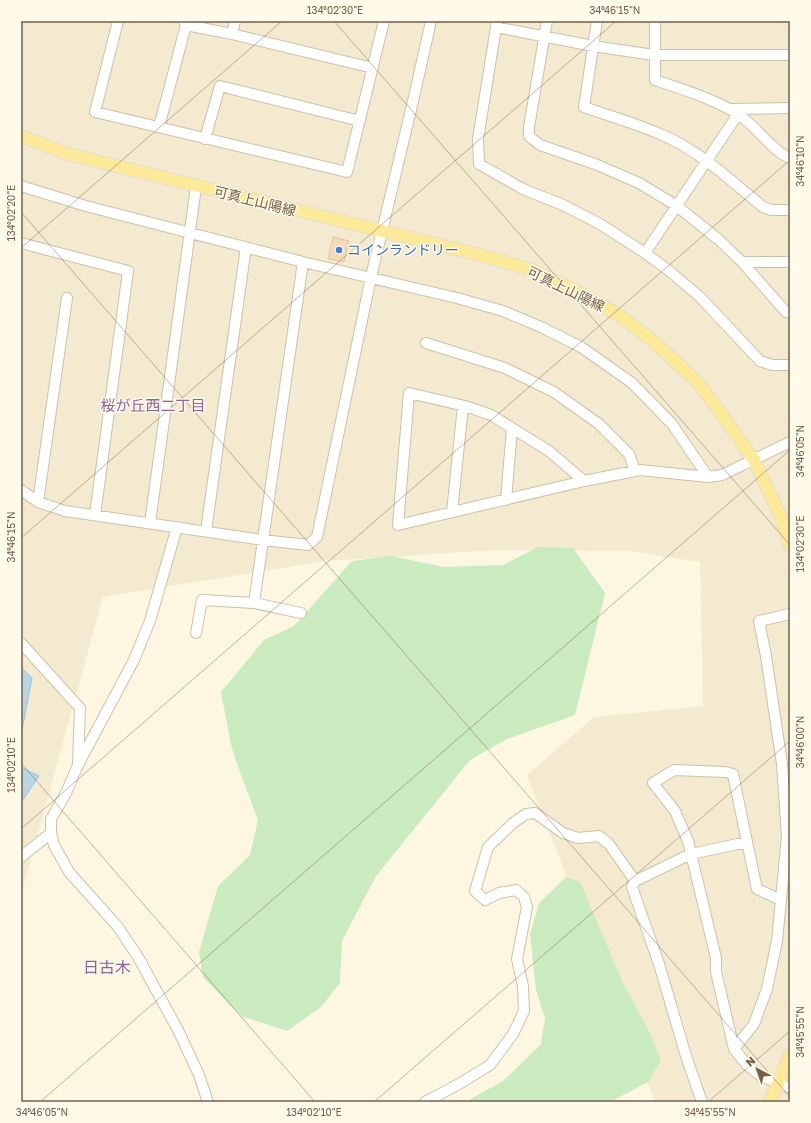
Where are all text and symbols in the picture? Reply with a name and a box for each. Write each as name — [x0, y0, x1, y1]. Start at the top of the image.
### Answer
text: 134°02'30"E — [307, 4, 363, 16]
text: 34°46'15"N — [590, 4, 640, 16]
text: 34°46'10"N — [794, 135, 806, 187]
street label: 可真上山陽線 — [212, 182, 298, 219]
text: 134°02'20"E — [5, 185, 17, 241]
place label: コインランドリー — [347, 241, 459, 258]
marker: コインランドリー — [334, 245, 344, 255]
street label: 可真上山陽線 — [525, 262, 608, 315]
district label: 桜が丘西二丁目 — [100, 396, 206, 414]
text: 34°46'05"N — [794, 425, 806, 477]
text: 34°46'15"N — [5, 512, 17, 562]
text: 134°02'30"E — [794, 516, 806, 572]
text: 34°46'00"N — [794, 716, 806, 768]
text: 134°02'10"E — [5, 737, 17, 793]
district label: 日古木 — [83, 957, 131, 977]
text: 34°45'55"N — [794, 1006, 806, 1058]
north arrow — [737, 1049, 777, 1089]
text: N — [743, 1053, 758, 1069]
text: 34°46'05"N — [16, 1106, 68, 1118]
text: 134°02'10"E — [286, 1106, 342, 1118]
text: 34°45'55"N — [684, 1106, 736, 1118]

